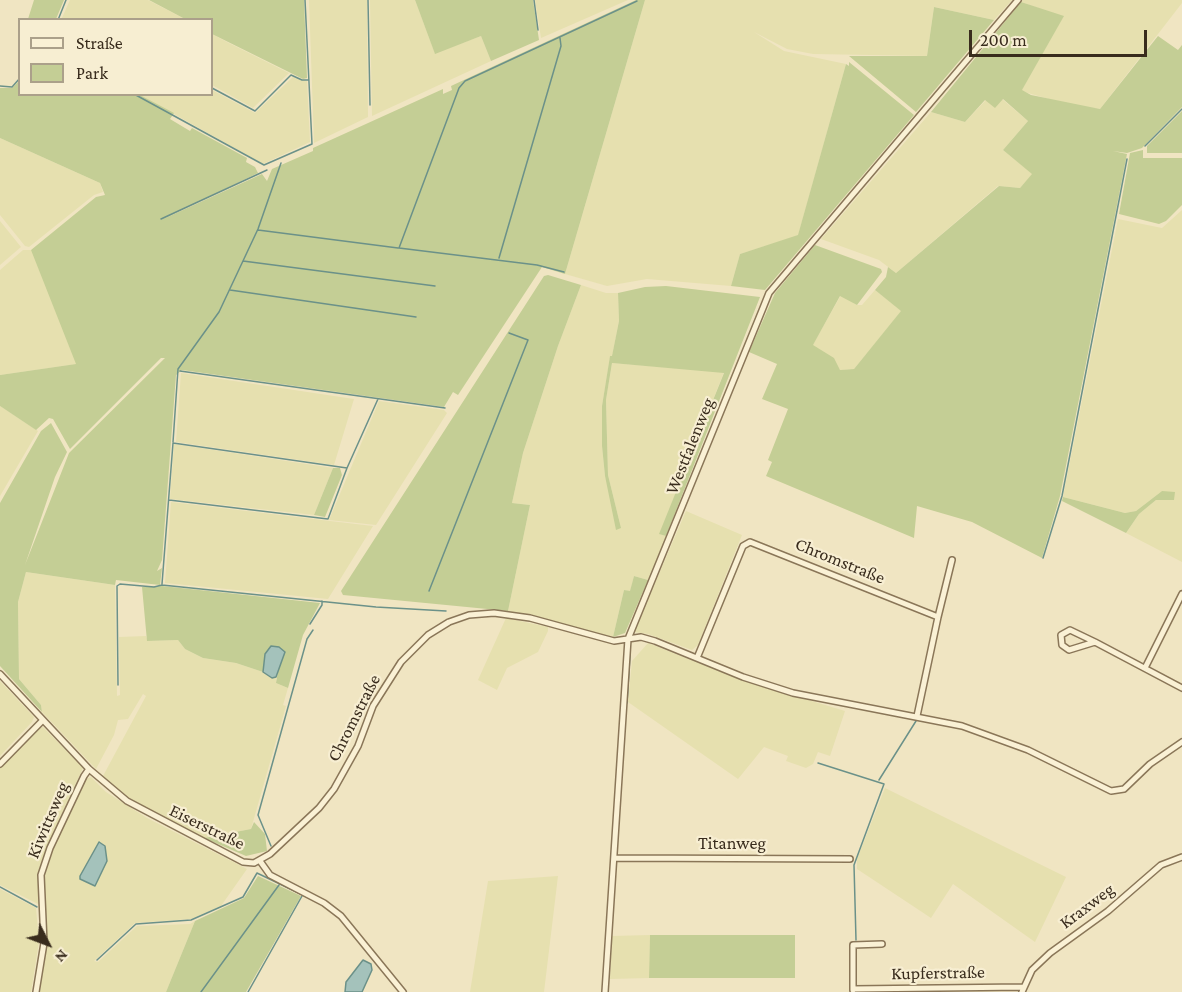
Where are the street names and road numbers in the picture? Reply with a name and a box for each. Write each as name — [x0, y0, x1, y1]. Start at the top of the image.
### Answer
street label: Westfalenweg — [661, 395, 719, 497]
street label: Chromstraße — [792, 533, 888, 589]
street label: Chromstraße — [323, 671, 385, 765]
street label: Kiwittsweg — [22, 778, 74, 862]
street label: Eiserstraße — [166, 800, 248, 854]
street label: Titanweg — [698, 832, 766, 854]
street label: Kraxweg — [1055, 879, 1119, 933]
street label: Kupferstraße — [891, 961, 985, 985]

